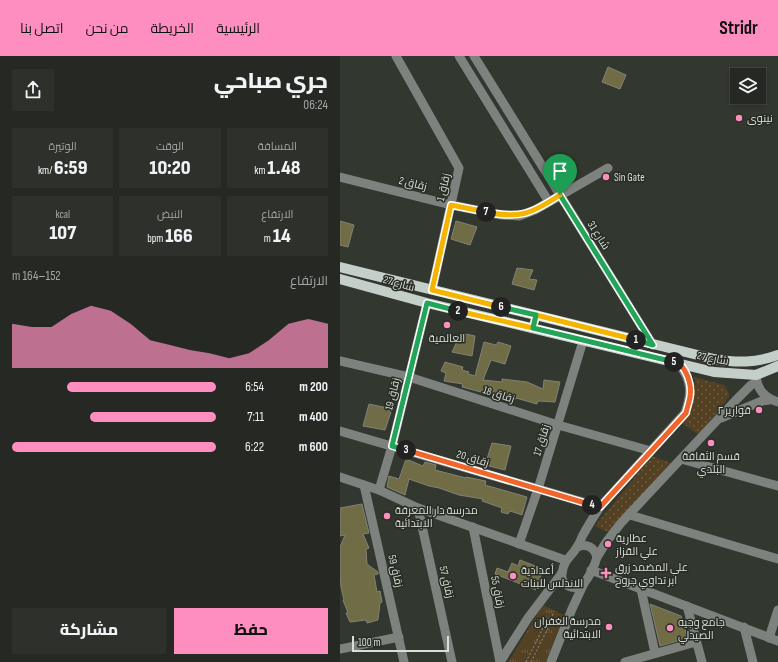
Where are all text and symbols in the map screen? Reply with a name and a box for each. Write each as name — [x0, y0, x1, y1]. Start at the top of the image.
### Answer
text: Stridr — [719, 17, 758, 40]
text: اتصل بنا — [20, 20, 63, 37]
text: من نحن — [85, 20, 128, 37]
text: الخريطة — [150, 20, 194, 37]
text: الرئيسية — [216, 20, 260, 37]
text: جري صباحي — [214, 68, 328, 95]
map controls — [730, 68, 766, 104]
button: layers — [730, 68, 766, 104]
button: share — [12, 69, 54, 111]
text: 06:24 — [303, 97, 328, 113]
place label: نينوى — [747, 112, 773, 125]
marker: نينوى — [734, 113, 744, 123]
text: الوتيرة — [49, 140, 77, 153]
text: الوقت — [156, 140, 184, 153]
text: المسافة — [258, 140, 297, 153]
pin — [543, 154, 577, 195]
text: 6:59 — [54, 156, 87, 180]
text: 10:20 — [149, 156, 191, 180]
text: 1.48 — [267, 156, 300, 180]
icon: arrive — [549, 160, 571, 182]
text: /km — [38, 164, 54, 177]
text: km — [254, 164, 267, 177]
place label: Sin Gate — [614, 171, 645, 184]
street label: زقاق 1 — [434, 172, 453, 202]
marker: Sin Gate — [601, 172, 611, 182]
street label: زقاق 2 — [397, 174, 428, 193]
pin: 7 — [476, 202, 496, 222]
text: 7 — [484, 205, 488, 218]
text: kcal — [55, 208, 70, 221]
text: النبض — [157, 208, 183, 221]
text: الارتفاع — [261, 208, 293, 221]
street label: شارع 31 — [584, 218, 612, 253]
text: 107 — [49, 221, 76, 245]
text: 166 — [165, 224, 193, 248]
text: 14 — [273, 224, 291, 248]
text: bpm — [147, 232, 165, 245]
text: m — [264, 232, 273, 245]
text: 152–164 m — [12, 268, 61, 284]
text: الارتفاع — [290, 273, 328, 289]
street label: شارع 27 — [381, 273, 416, 295]
pin: 6 — [491, 297, 511, 317]
text: 6 — [498, 300, 504, 313]
pin: 2 — [448, 301, 468, 321]
text: 2 — [456, 304, 460, 317]
marker: العالمية — [442, 320, 452, 330]
pin: 1 — [626, 330, 646, 350]
place label: العالمية — [429, 332, 465, 345]
text: 1 — [634, 333, 638, 346]
street label: شارع 27 — [696, 349, 730, 369]
pin: 5 — [664, 352, 684, 372]
text: 5 — [672, 355, 676, 368]
street label: زقاق 19 — [382, 377, 403, 412]
text: 6:54 — [245, 379, 264, 395]
text: 200 m — [299, 379, 328, 395]
street label: زقاق 18 — [481, 383, 517, 406]
place label: قوارير ٢ — [717, 404, 751, 417]
marker: قوارير ٢ — [754, 405, 764, 415]
text: 7:11 — [247, 409, 264, 425]
text: 400 m — [299, 409, 328, 425]
street label: زقاق 17 — [531, 423, 552, 457]
marker: قسم الثقافة البلدي — [706, 438, 716, 448]
text: 6:22 — [245, 439, 264, 455]
text: 600 m — [299, 439, 328, 455]
pin: 3 — [396, 440, 416, 460]
text: 3 — [404, 443, 408, 456]
street label: زقاق 20 — [455, 447, 491, 470]
place label: قسم الثقافة البلدي — [682, 450, 740, 478]
pin: 4 — [582, 495, 602, 515]
text: 4 — [589, 498, 595, 511]
place label: مدرسة دار المعرفة الابتدائية — [395, 504, 478, 530]
marker: مدرسة دار المعرفة الابتدائية — [382, 511, 392, 521]
place label: عطارية علي القزاز — [615, 532, 658, 560]
marker: عطارية علي القزاز — [603, 539, 613, 549]
street label: زقاق 59 — [385, 553, 406, 589]
place label: علي المضمد زرق ابر تداوي جروح — [615, 561, 688, 589]
place label: أعدادية الاندلس للبنات — [521, 563, 583, 590]
street label: زقاق 57 — [436, 565, 457, 600]
marker: علي المضمد زرق ابر تداوي جروح — [600, 567, 612, 579]
marker: أعدادية الاندلس للبنات — [508, 571, 518, 581]
street label: زقاق 55 — [488, 575, 507, 610]
button: مشاركة — [12, 608, 166, 654]
button: حفظ — [174, 608, 328, 654]
place label: مدرسة الغفران الابتدائية — [534, 615, 601, 641]
place label: جامع وجيه الصيدلي — [678, 616, 725, 644]
marker: مدرسة الغفران الابتدائية — [604, 622, 614, 632]
marker: جامع وجيه الصيدلي — [665, 623, 675, 633]
scale bar — [352, 634, 449, 653]
text: 100 m — [358, 636, 380, 649]

